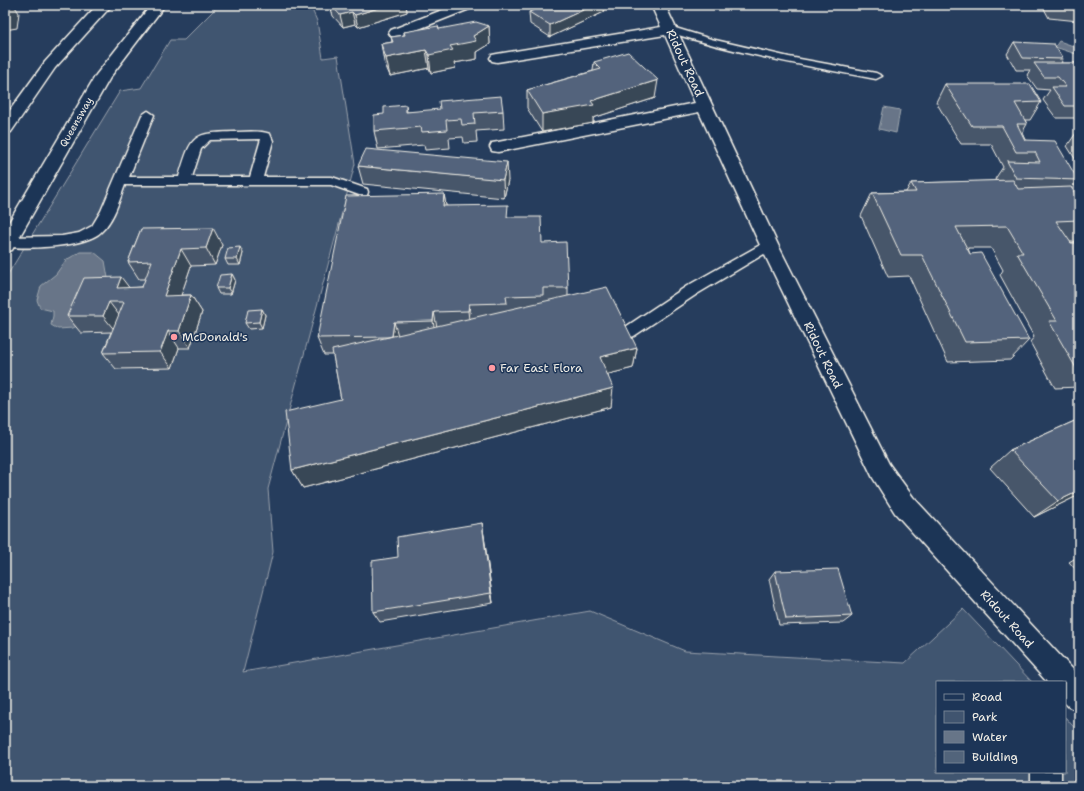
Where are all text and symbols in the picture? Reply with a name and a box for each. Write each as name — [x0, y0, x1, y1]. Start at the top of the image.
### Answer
street label: Ridout Road — [662, 27, 708, 100]
street label: Queensway — [57, 95, 96, 149]
street label: Ridout Road — [800, 319, 846, 391]
place label: McDonald's — [182, 329, 248, 345]
marker: McDonald's — [169, 332, 179, 342]
place label: Far East Flora — [500, 360, 583, 376]
marker: Far East Flora — [487, 363, 497, 373]
street label: Ridout Road — [977, 587, 1037, 652]
legend — [936, 681, 1066, 773]
text: Road — [972, 689, 1003, 705]
text: Park — [972, 709, 998, 725]
text: Water — [972, 729, 1008, 745]
text: Building — [972, 749, 1018, 765]

